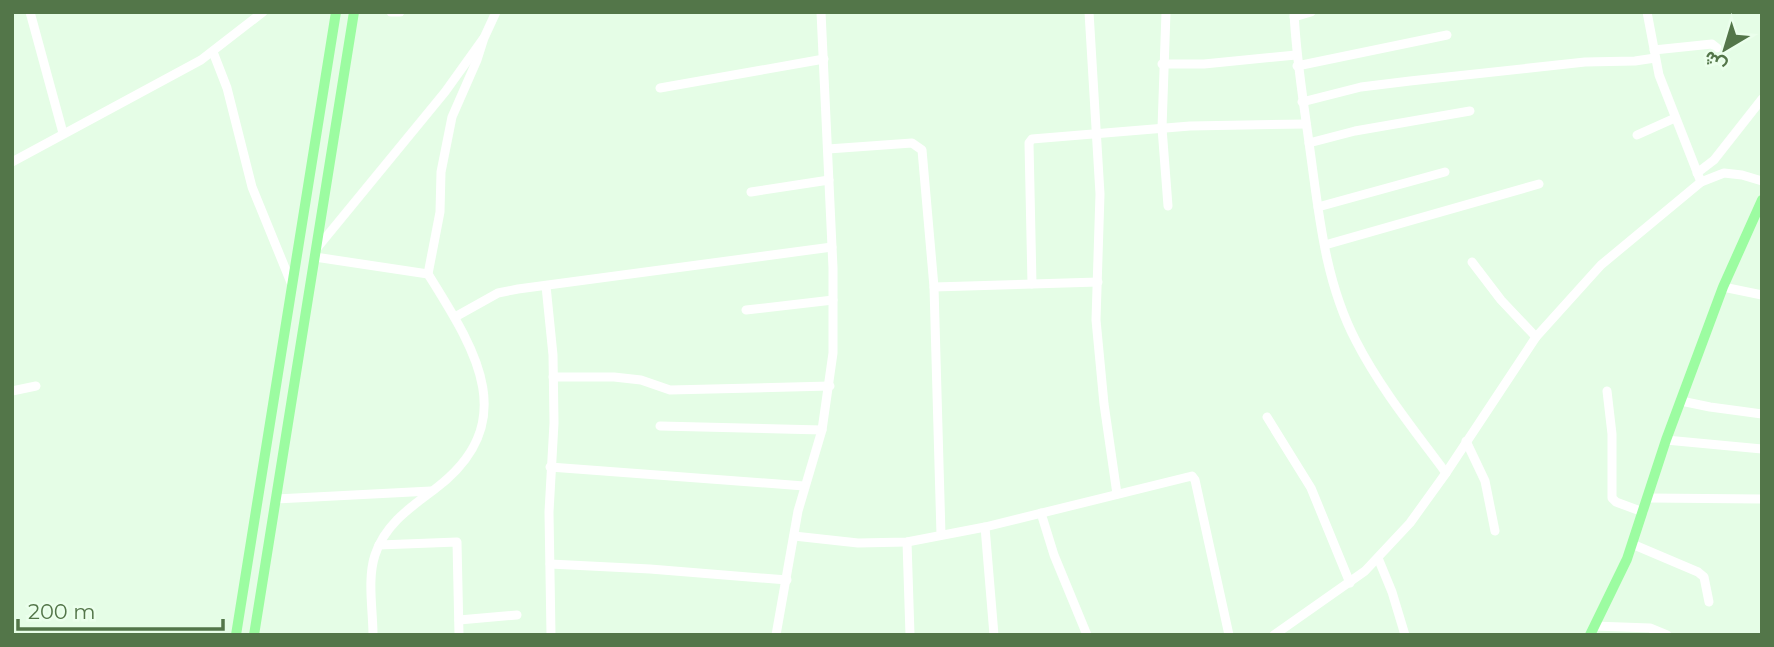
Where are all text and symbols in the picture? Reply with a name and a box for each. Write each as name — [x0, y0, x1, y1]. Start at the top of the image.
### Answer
north arrow — [1690, 14, 1760, 84]
text: ش — [1699, 46, 1731, 78]
scale bar — [18, 588, 222, 632]
text: 200 m — [28, 599, 95, 624]

